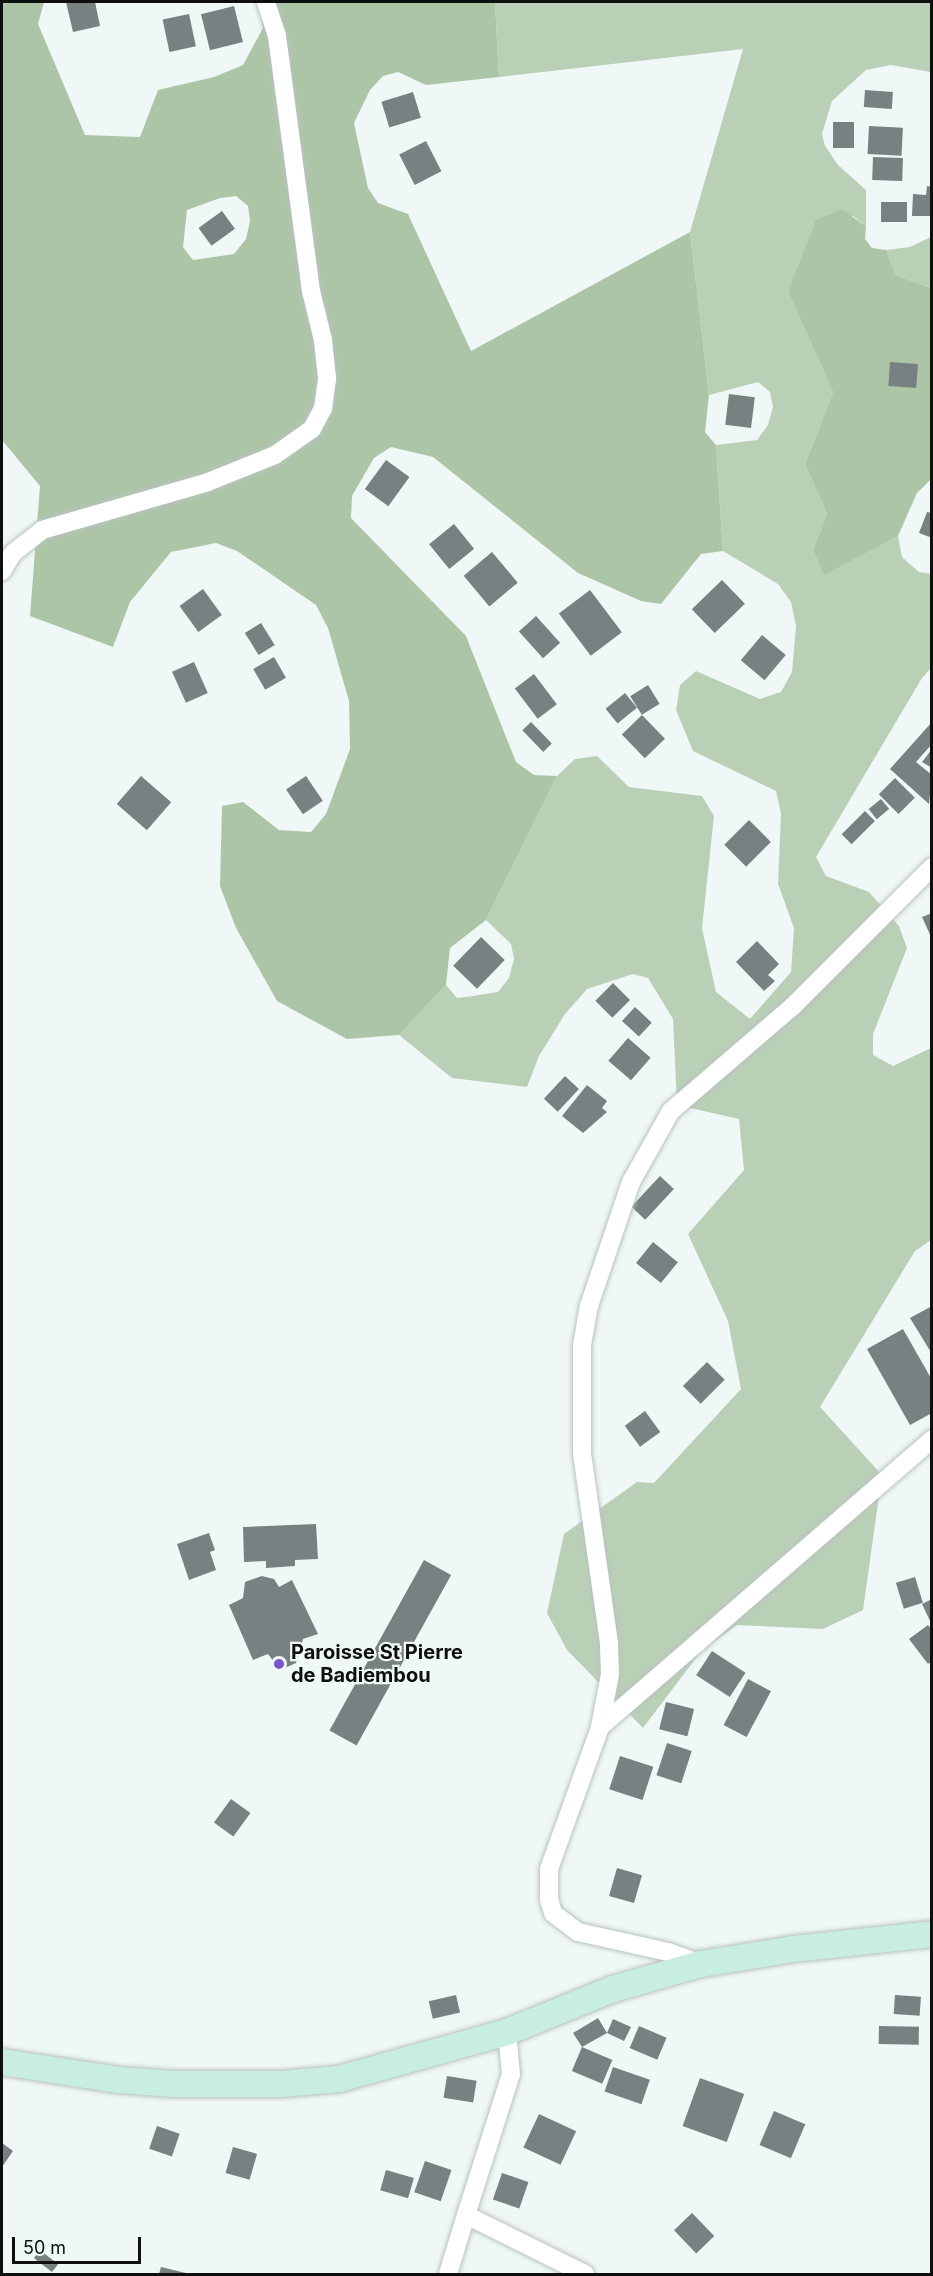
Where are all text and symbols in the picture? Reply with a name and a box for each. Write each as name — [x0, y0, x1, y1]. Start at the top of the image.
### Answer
place label: Paroisse St Pierre de Badiembou — [291, 1640, 463, 1687]
marker: Paroisse St Pierre de Badiembou — [272, 1657, 286, 1671]
scale bar — [15, 2225, 144, 2263]
text: 50 m — [23, 2237, 66, 2258]

